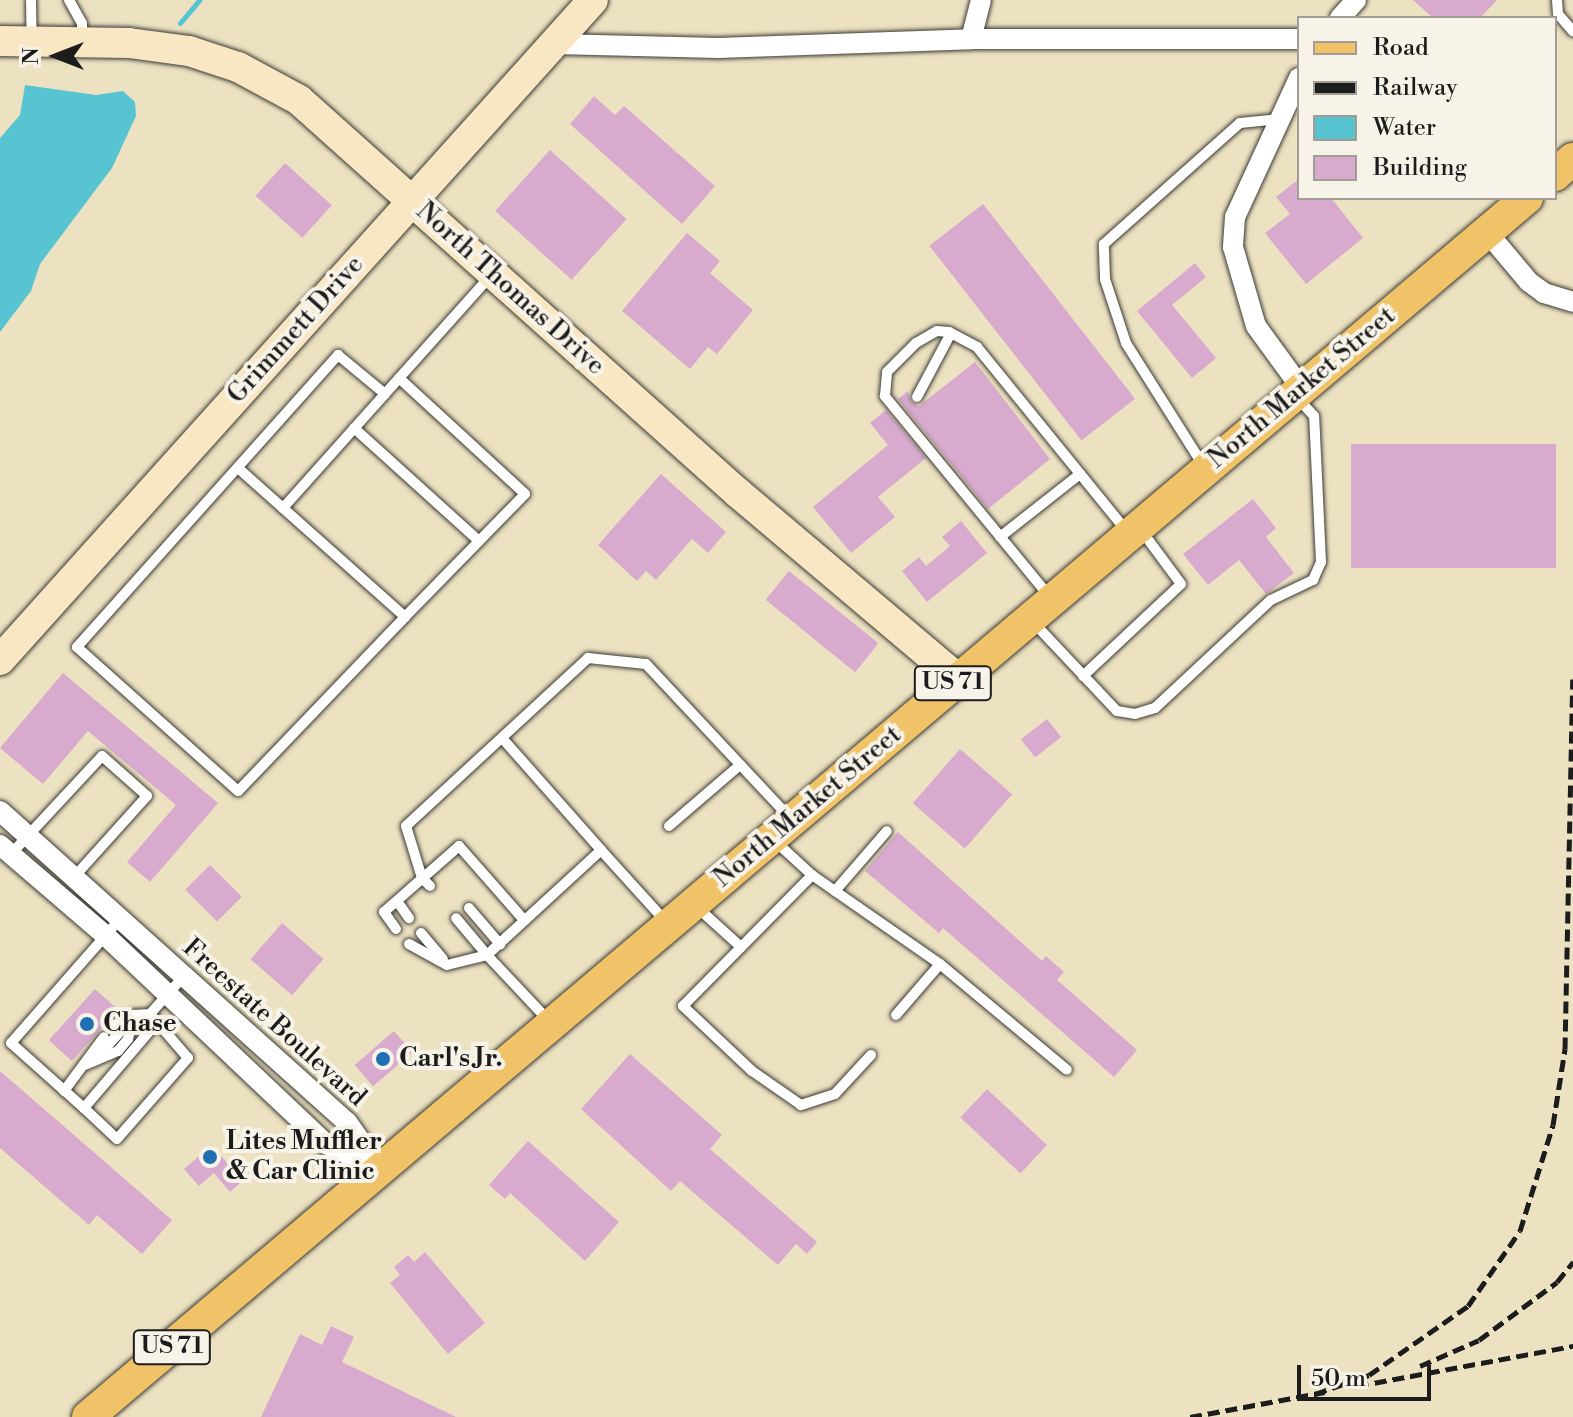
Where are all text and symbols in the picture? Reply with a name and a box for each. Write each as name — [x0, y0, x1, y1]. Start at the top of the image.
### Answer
north arrow — [16, 16, 96, 96]
legend — [1297, 16, 1557, 200]
text: Road — [1373, 33, 1429, 63]
text: N — [18, 47, 45, 65]
text: Railway — [1373, 73, 1458, 103]
text: Water — [1373, 113, 1436, 143]
text: Building — [1373, 153, 1467, 183]
street label: North Thomas Drive — [409, 196, 611, 382]
street label: Grimmett Drive — [221, 250, 371, 410]
street label: North Market Street — [1202, 301, 1402, 475]
road number: US 71 — [913, 663, 993, 703]
street label: North Market Street — [708, 720, 908, 894]
street label: Freestate Boulevard — [176, 932, 372, 1114]
place label: Chase — [103, 1008, 177, 1040]
marker: Chase — [78, 1015, 96, 1033]
place label: Carl's Jr. — [399, 1043, 503, 1075]
marker: Carl's Jr. — [374, 1050, 392, 1068]
place label: Lites Muffler & Car Clinic — [226, 1126, 382, 1188]
marker: Lites Muffler & Car Clinic — [201, 1148, 219, 1166]
road number: US 71 — [132, 1327, 212, 1367]
scale bar — [1301, 1349, 1435, 1399]
text: 50 m — [1311, 1364, 1366, 1394]

